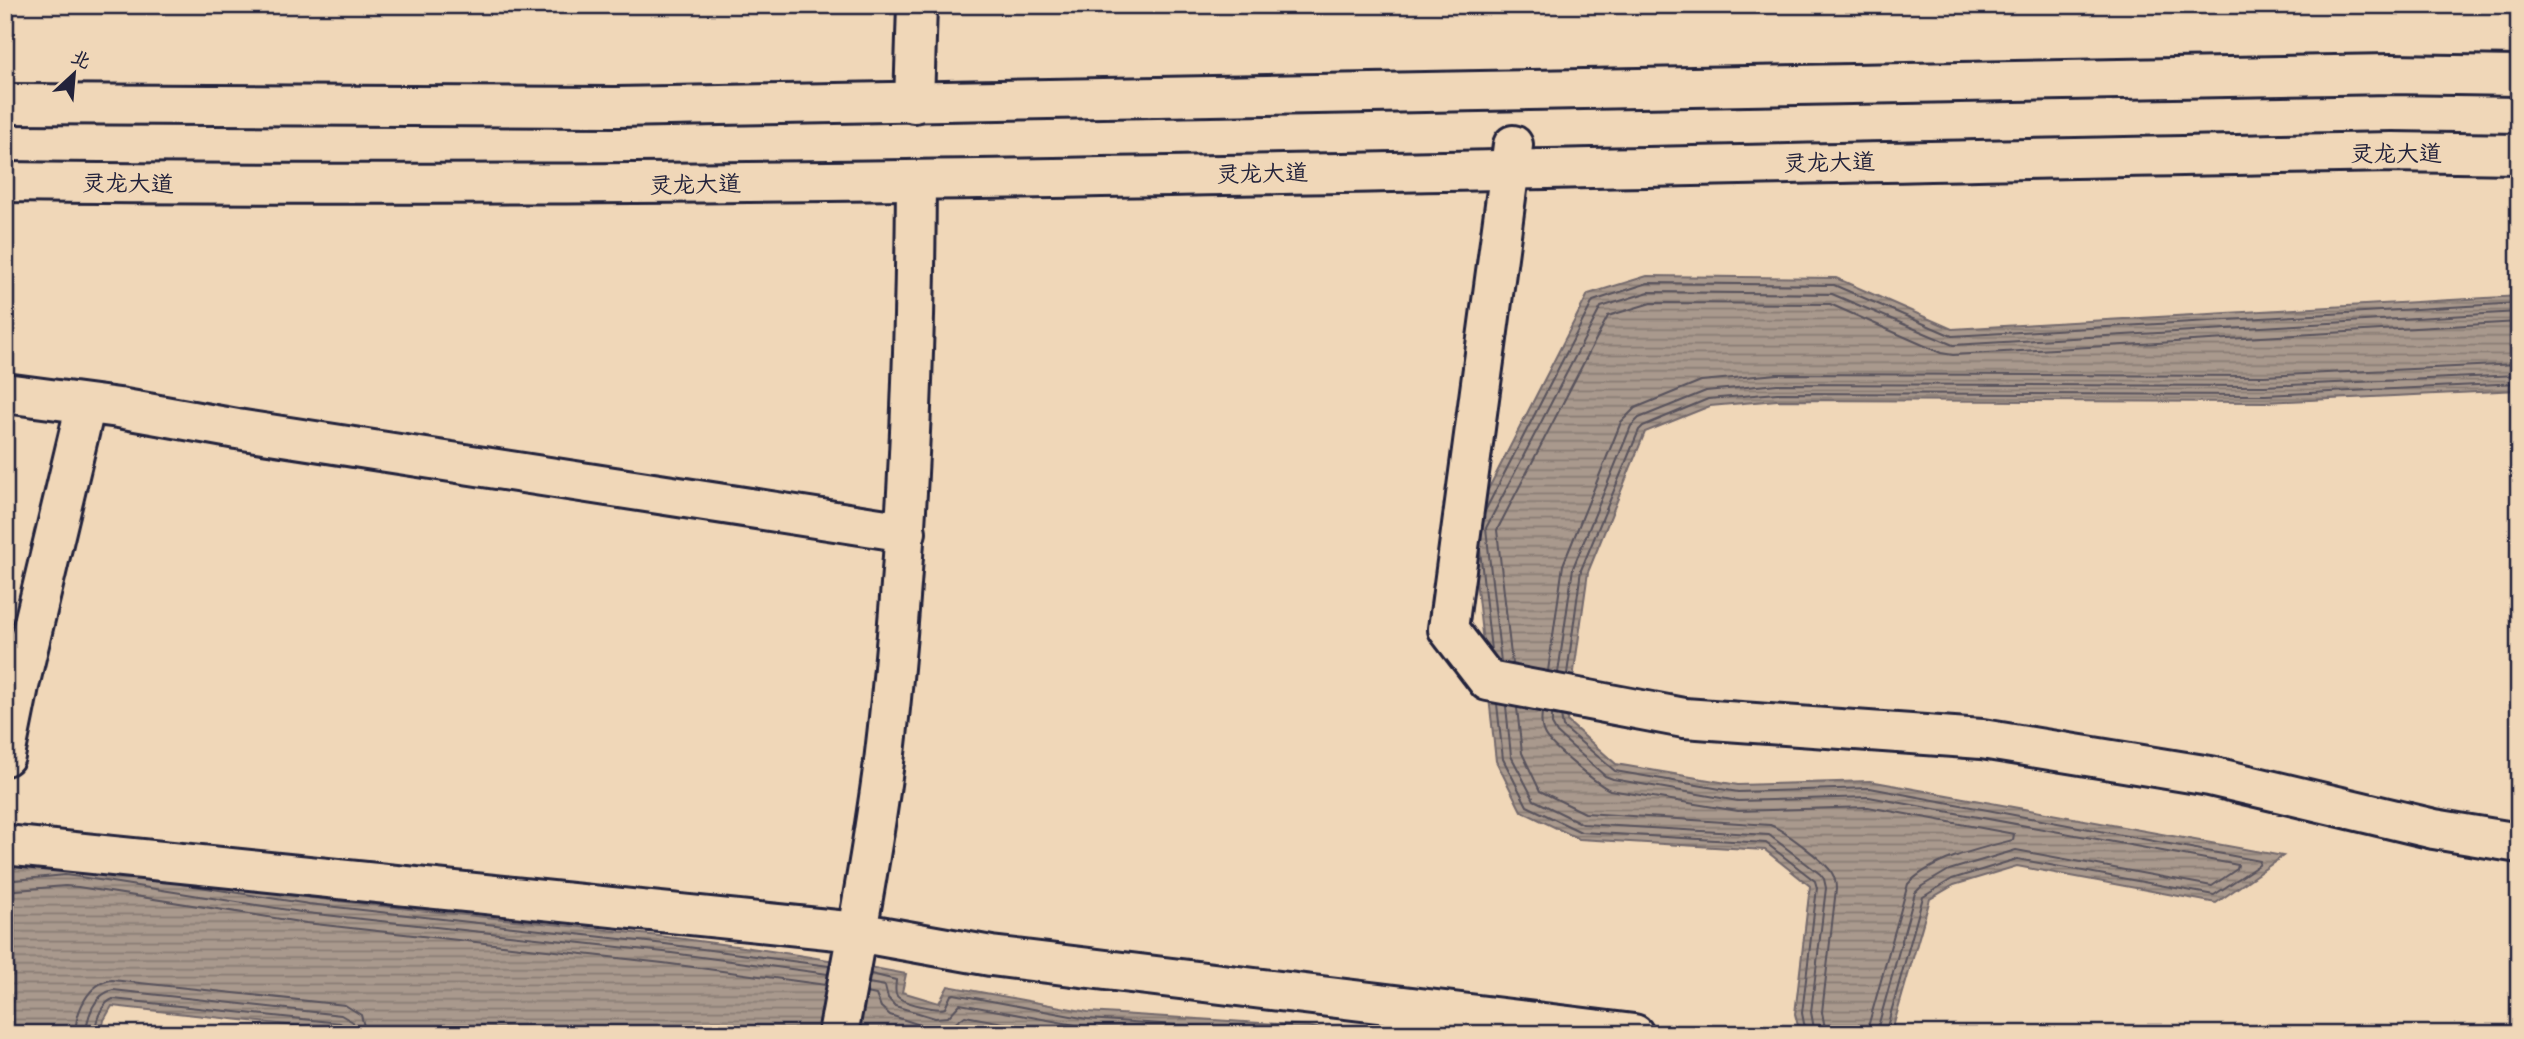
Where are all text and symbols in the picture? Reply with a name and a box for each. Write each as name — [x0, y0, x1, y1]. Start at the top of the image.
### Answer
north arrow — [38, 38, 108, 108]
text: 北 — [68, 45, 95, 74]
street label: 灵龙大道 — [2350, 139, 2442, 167]
street label: 灵龙大道 — [1783, 147, 1875, 177]
street label: 灵龙大道 — [1216, 158, 1308, 188]
street label: 灵龙大道 — [82, 168, 174, 198]
street label: 灵龙大道 — [649, 169, 741, 199]

